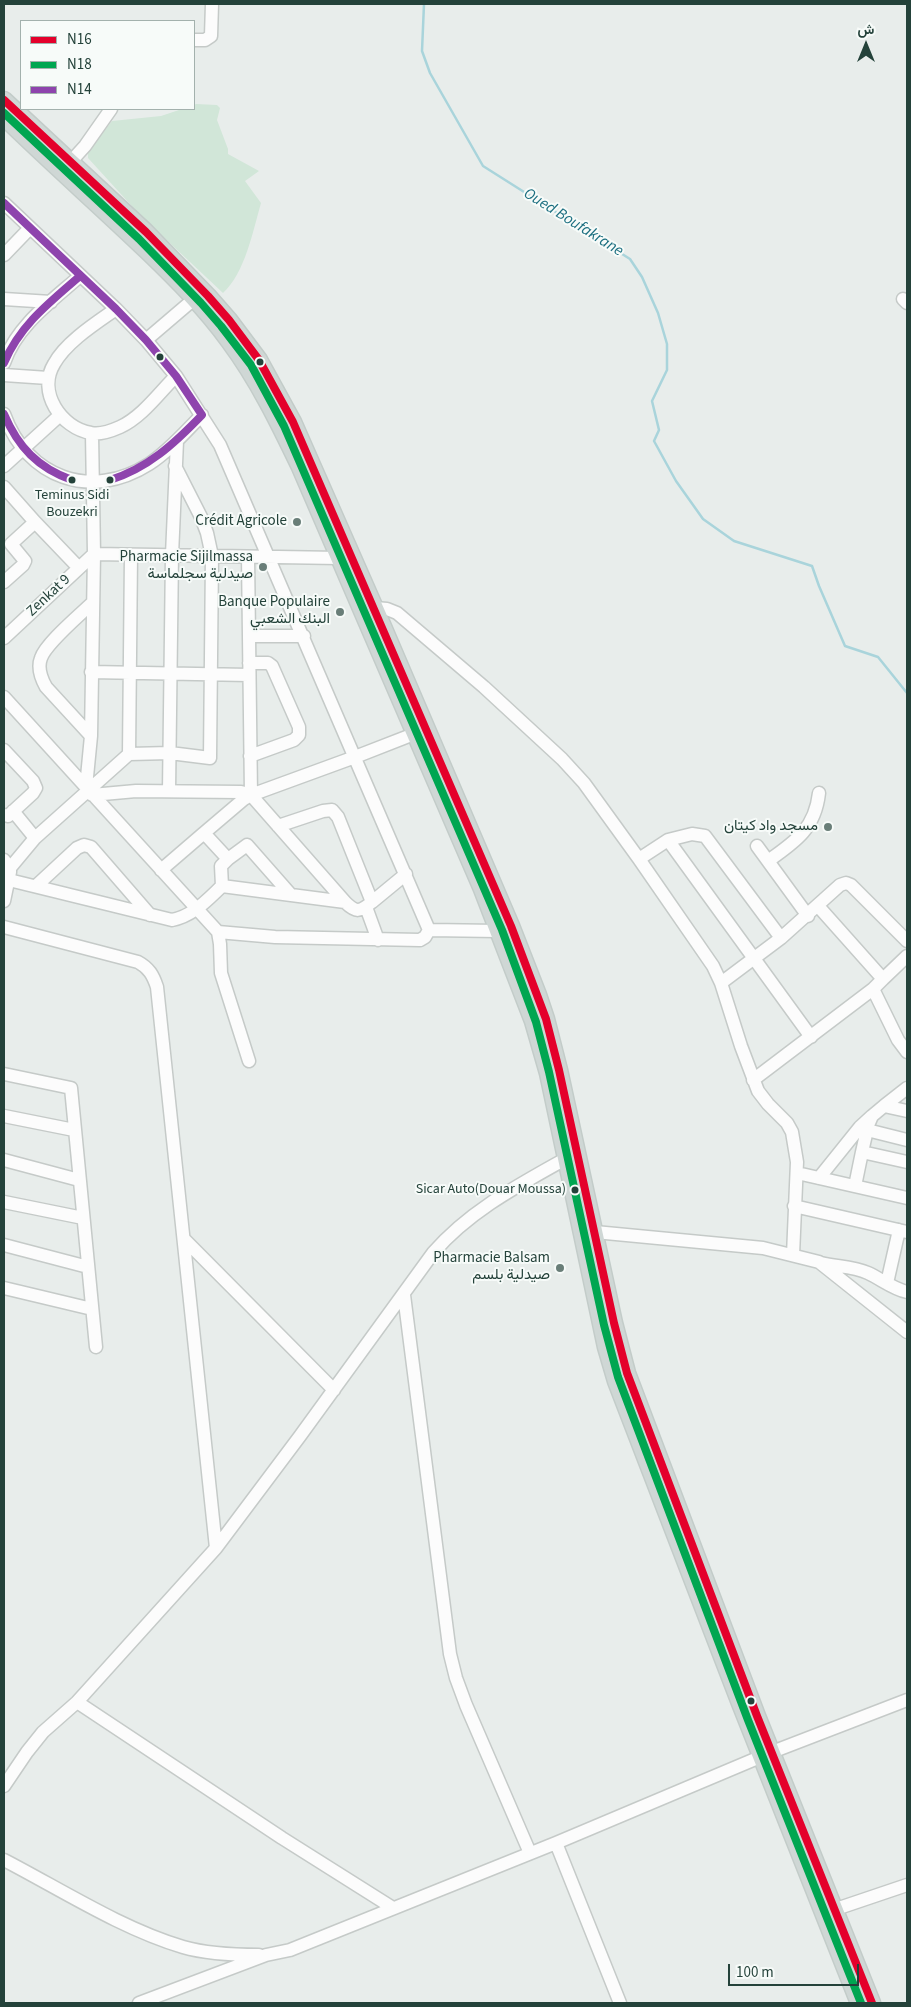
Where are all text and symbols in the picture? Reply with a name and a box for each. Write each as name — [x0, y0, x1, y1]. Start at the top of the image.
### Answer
legend — [20, 20, 195, 110]
north arrow — [841, 20, 891, 70]
text: ش — [858, 20, 874, 40]
text: N16 — [67, 29, 92, 50]
text: N18 — [67, 54, 92, 75]
text: N14 — [67, 79, 92, 100]
water label: Oued Boufakrane — [520, 185, 626, 261]
unlabelled marker — [155, 352, 165, 362]
unlabelled marker — [255, 357, 265, 367]
marker: Teminus Sidi Bouzekri — [67, 475, 77, 485]
unlabelled marker — [105, 475, 115, 485]
place label: Teminus Sidi Bouzekri — [35, 488, 109, 520]
place label: Crédit Agricole — [195, 513, 287, 531]
marker: Crédit Agricole — [291, 516, 303, 528]
place label: Pharmacie Sijilmassa صيدلية سجلماسة — [120, 549, 253, 584]
marker: Pharmacie Sijilmassa صيدلية سجلماسة — [257, 561, 269, 573]
street label: Zenkat 9 — [23, 571, 75, 621]
place label: Banque Populaire البنك الشعبي — [218, 594, 330, 629]
marker: Banque Populaire البنك الشعبي — [334, 606, 346, 618]
place label: مسجد واد كيتان — [724, 818, 818, 836]
marker: مسجد واد كيتان — [822, 821, 834, 833]
place label: Sicar Auto(Douar Moussa) — [416, 1182, 566, 1198]
marker: Sicar Auto(Douar Moussa) — [570, 1185, 580, 1195]
place label: Pharmacie Balsam صيدلية بلسم — [433, 1250, 550, 1285]
marker: Pharmacie Balsam صيدلية بلسم — [554, 1262, 566, 1274]
unlabelled marker — [746, 1696, 756, 1706]
scale bar — [731, 1954, 862, 1986]
text: 100 m — [736, 1962, 774, 1983]

